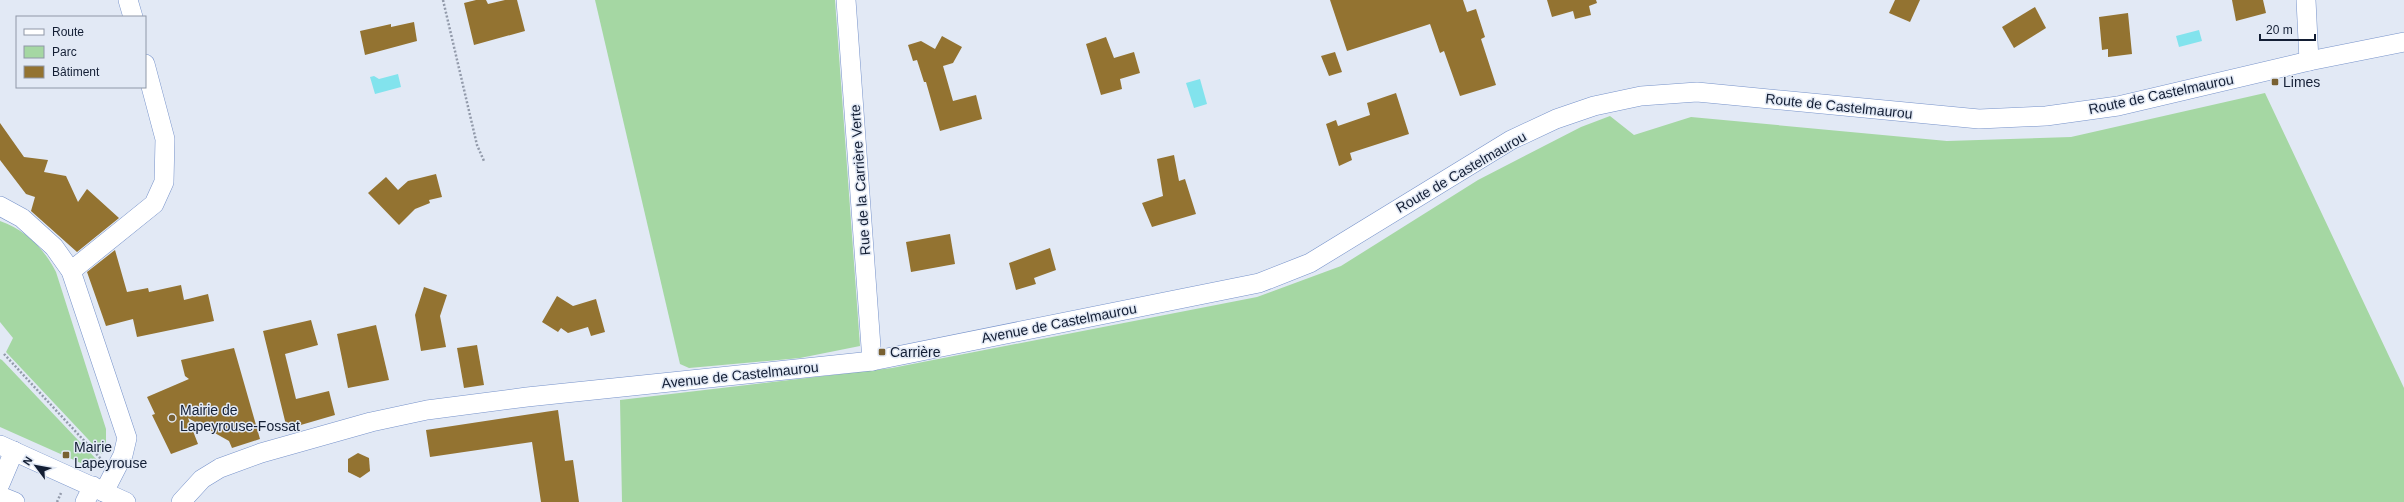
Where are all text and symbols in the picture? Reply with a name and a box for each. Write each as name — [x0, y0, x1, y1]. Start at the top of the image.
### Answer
legend — [16, 16, 146, 88]
scale bar — [2260, 16, 2315, 42]
text: 20 m — [2266, 23, 2293, 37]
text: Route — [52, 25, 84, 39]
text: Parc — [52, 45, 77, 59]
text: Bâtiment — [52, 65, 100, 79]
street label: Route de Castelmaurou — [2087, 71, 2235, 117]
place label: Limes — [2283, 74, 2320, 90]
marker: Limes — [2270, 77, 2280, 87]
street label: Route de Castelmaurou — [1765, 90, 1913, 122]
street label: Rue de la Carrière Verte — [847, 104, 873, 256]
street label: Route de Castelmaurou — [1393, 128, 1529, 216]
street label: Avenue de Castelmaurou — [980, 300, 1138, 346]
place label: Carrière — [890, 344, 941, 360]
marker: Carrière — [877, 347, 887, 357]
street label: Avenue de Castelmaurou — [661, 359, 819, 391]
place label: Mairie de Lapeyrouse-Fossat — [180, 402, 300, 434]
marker: Mairie de Lapeyrouse-Fossat — [167, 413, 177, 423]
place label: Mairie Lapeyrouse — [74, 439, 147, 471]
north arrow — [16, 446, 56, 486]
marker: Mairie Lapeyrouse — [61, 450, 71, 460]
text: N — [20, 454, 35, 467]

